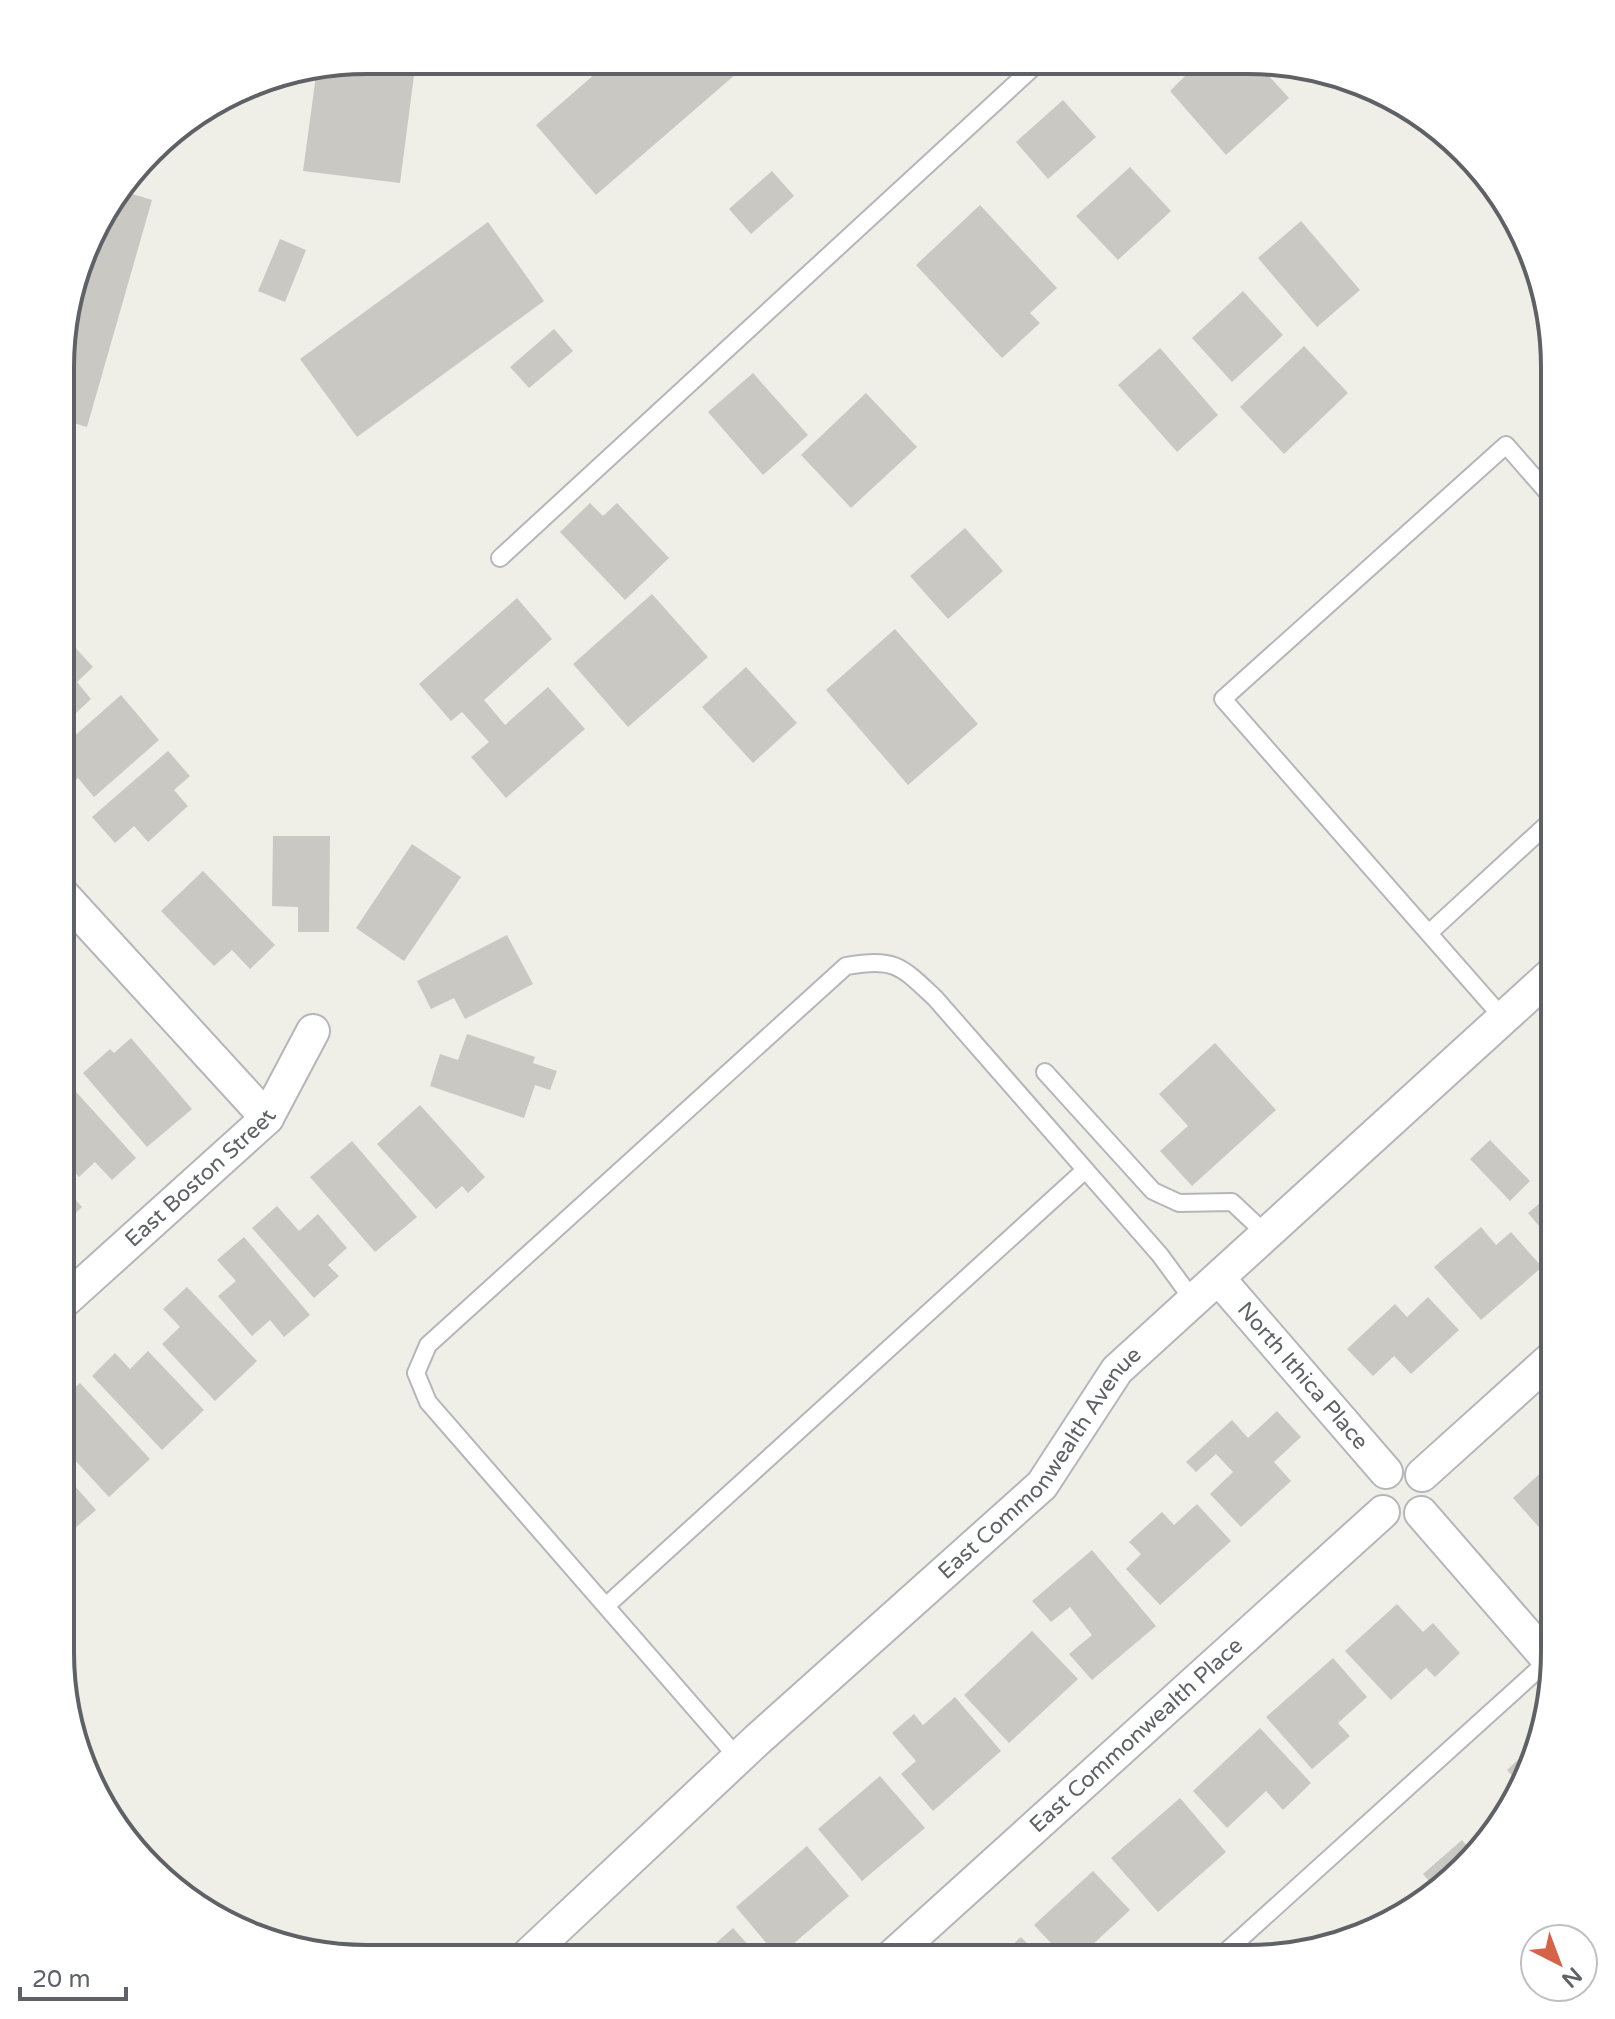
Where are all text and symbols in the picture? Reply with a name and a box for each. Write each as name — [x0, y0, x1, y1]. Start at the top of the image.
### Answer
street label: East Boston Street — [120, 1106, 282, 1253]
street label: North Ithica Place — [1232, 1297, 1374, 1455]
street label: East Commonwealth Avenue — [933, 1342, 1146, 1585]
street label: East Commonwealth Place — [1024, 1632, 1248, 1838]
north arrow — [1519, 1923, 1599, 2003]
scale bar — [20, 1951, 126, 2001]
text: N — [1556, 1962, 1587, 1993]
text: 20 m — [32, 1965, 90, 1994]

